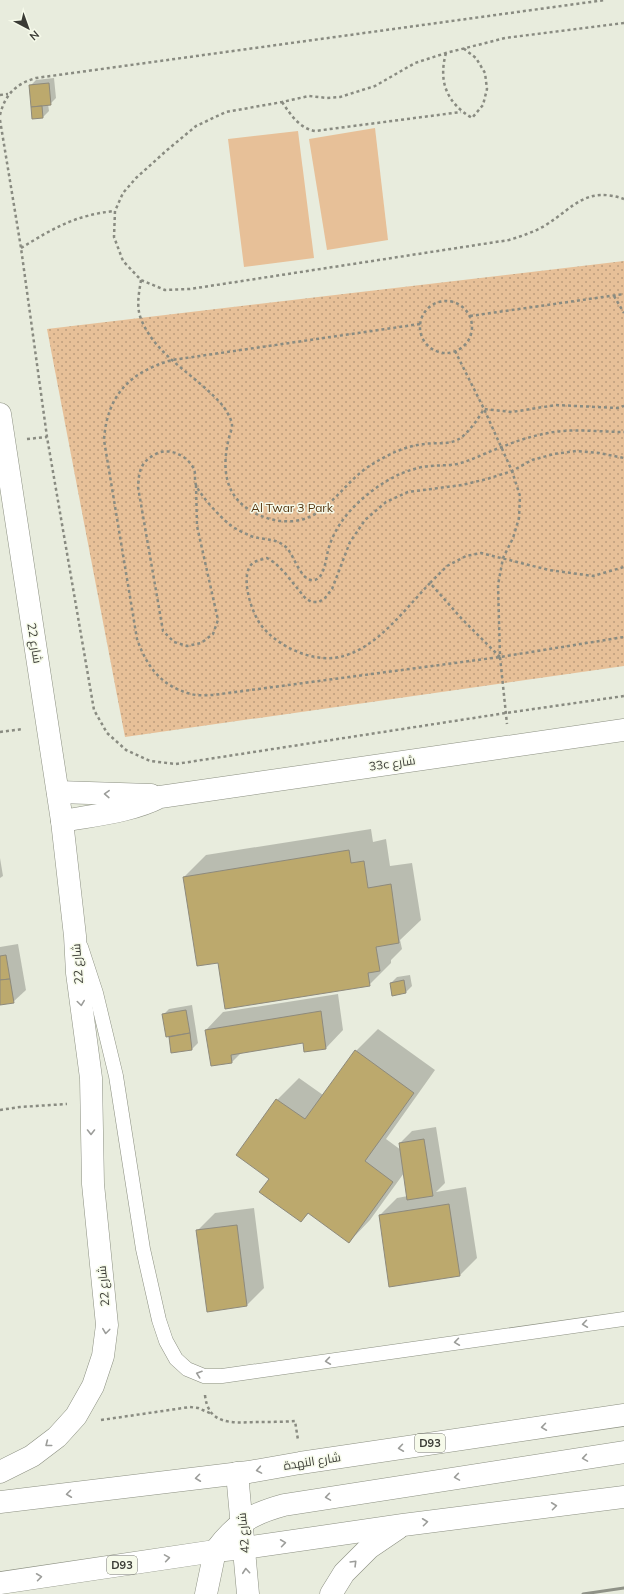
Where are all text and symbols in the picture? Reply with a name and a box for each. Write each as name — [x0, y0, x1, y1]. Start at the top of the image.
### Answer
north arrow — [8, 8, 48, 48]
text: N — [27, 28, 42, 44]
park label: Al Twar 3 Park — [251, 500, 334, 515]
street label: شارع 22 — [23, 622, 46, 665]
street label: 33c شارع — [368, 752, 416, 775]
one-way arrow — [104, 789, 110, 798]
street label: شارع 22 — [68, 943, 87, 985]
one-way arrow — [76, 1000, 85, 1006]
one-way arrow — [87, 1129, 95, 1135]
street label: شارع 22 — [94, 1265, 113, 1307]
one-way arrow — [582, 1319, 588, 1328]
one-way arrow — [102, 1328, 111, 1334]
one-way arrow — [454, 1337, 460, 1346]
one-way arrow — [325, 1356, 331, 1365]
one-way arrow — [196, 1370, 203, 1378]
one-way arrow — [541, 1422, 547, 1431]
road number: D93 — [415, 1434, 445, 1452]
one-way arrow — [46, 1439, 53, 1446]
one-way arrow — [398, 1443, 405, 1452]
street label: شارع النهدة — [282, 1449, 342, 1474]
one-way arrow — [582, 1453, 589, 1461]
one-way arrow — [256, 1465, 262, 1474]
one-way arrow — [454, 1472, 460, 1481]
one-way arrow — [195, 1473, 201, 1482]
one-way arrow — [66, 1489, 72, 1498]
one-way arrow — [325, 1492, 332, 1501]
one-way arrow — [551, 1502, 557, 1511]
street label: شارع 42 — [234, 1512, 253, 1554]
one-way arrow — [422, 1518, 428, 1527]
one-way arrow — [280, 1539, 286, 1548]
one-way arrow — [164, 1554, 170, 1563]
road number: D93 — [107, 1556, 137, 1574]
one-way arrow — [349, 1560, 357, 1568]
one-way arrow — [242, 1568, 251, 1574]
one-way arrow — [36, 1573, 42, 1582]

